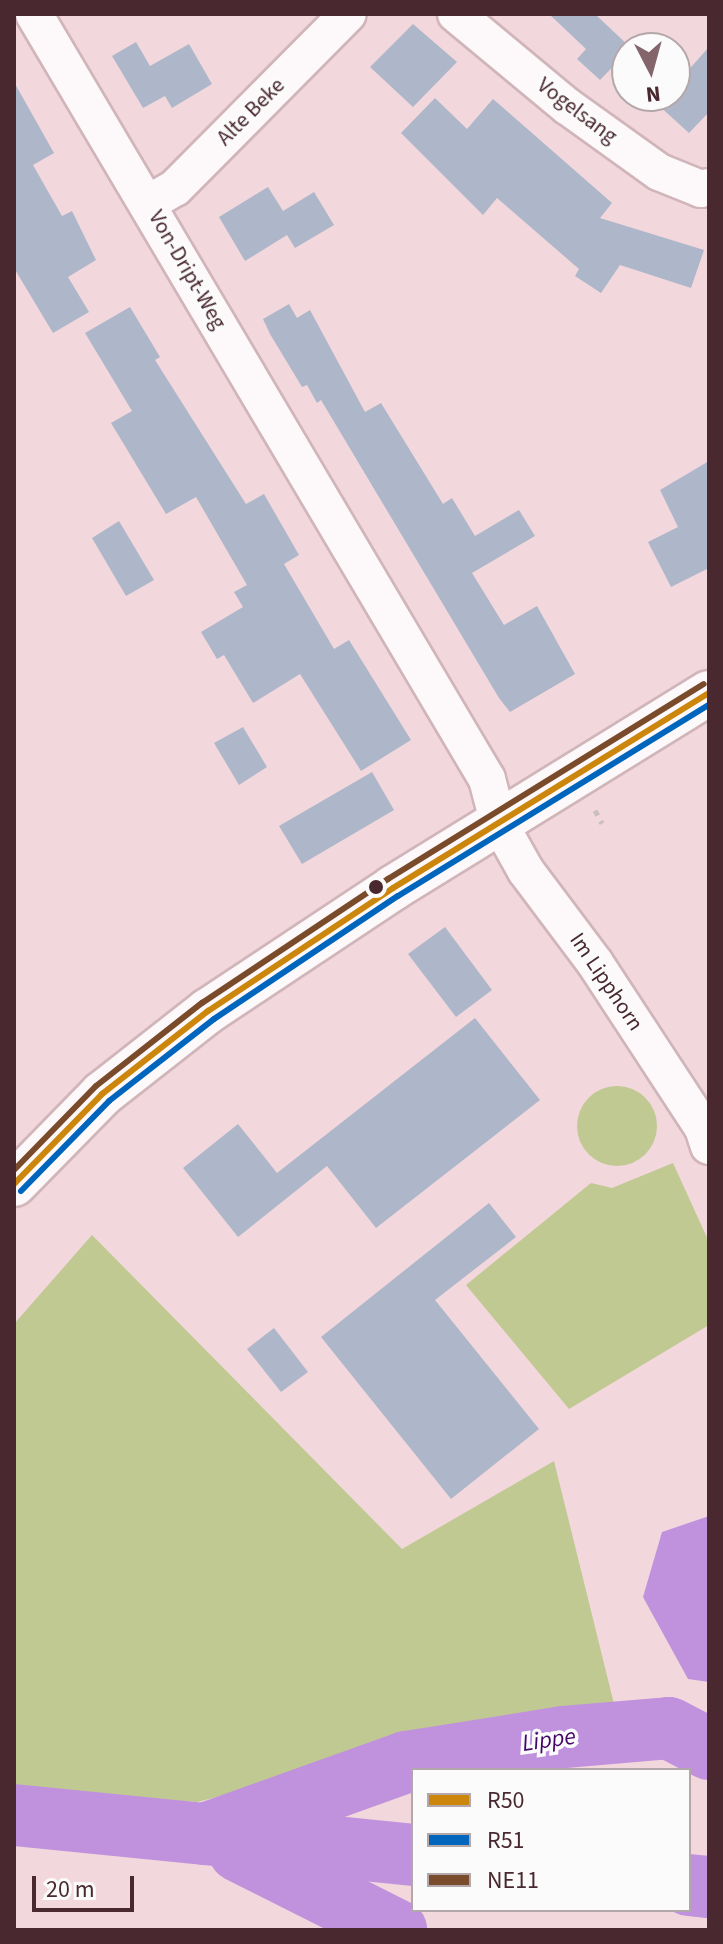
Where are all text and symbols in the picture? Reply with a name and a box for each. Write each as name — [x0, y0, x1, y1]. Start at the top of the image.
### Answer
north arrow — [611, 32, 691, 112]
street label: Vogelsang — [532, 72, 622, 150]
street label: Alte Beke — [212, 73, 290, 151]
text: N — [644, 77, 662, 111]
street label: Von-Dript-Weg — [142, 206, 232, 334]
unlabelled marker — [368, 879, 384, 895]
street label: Im Lipphorn — [564, 928, 648, 1036]
water label: Lippe — [520, 1722, 578, 1758]
legend — [411, 1768, 691, 1912]
text: R50 — [487, 1783, 525, 1818]
text: R51 — [487, 1823, 525, 1858]
scale bar — [36, 1860, 138, 1910]
text: NE11 — [487, 1863, 539, 1898]
text: 20 m — [46, 1872, 95, 1907]

